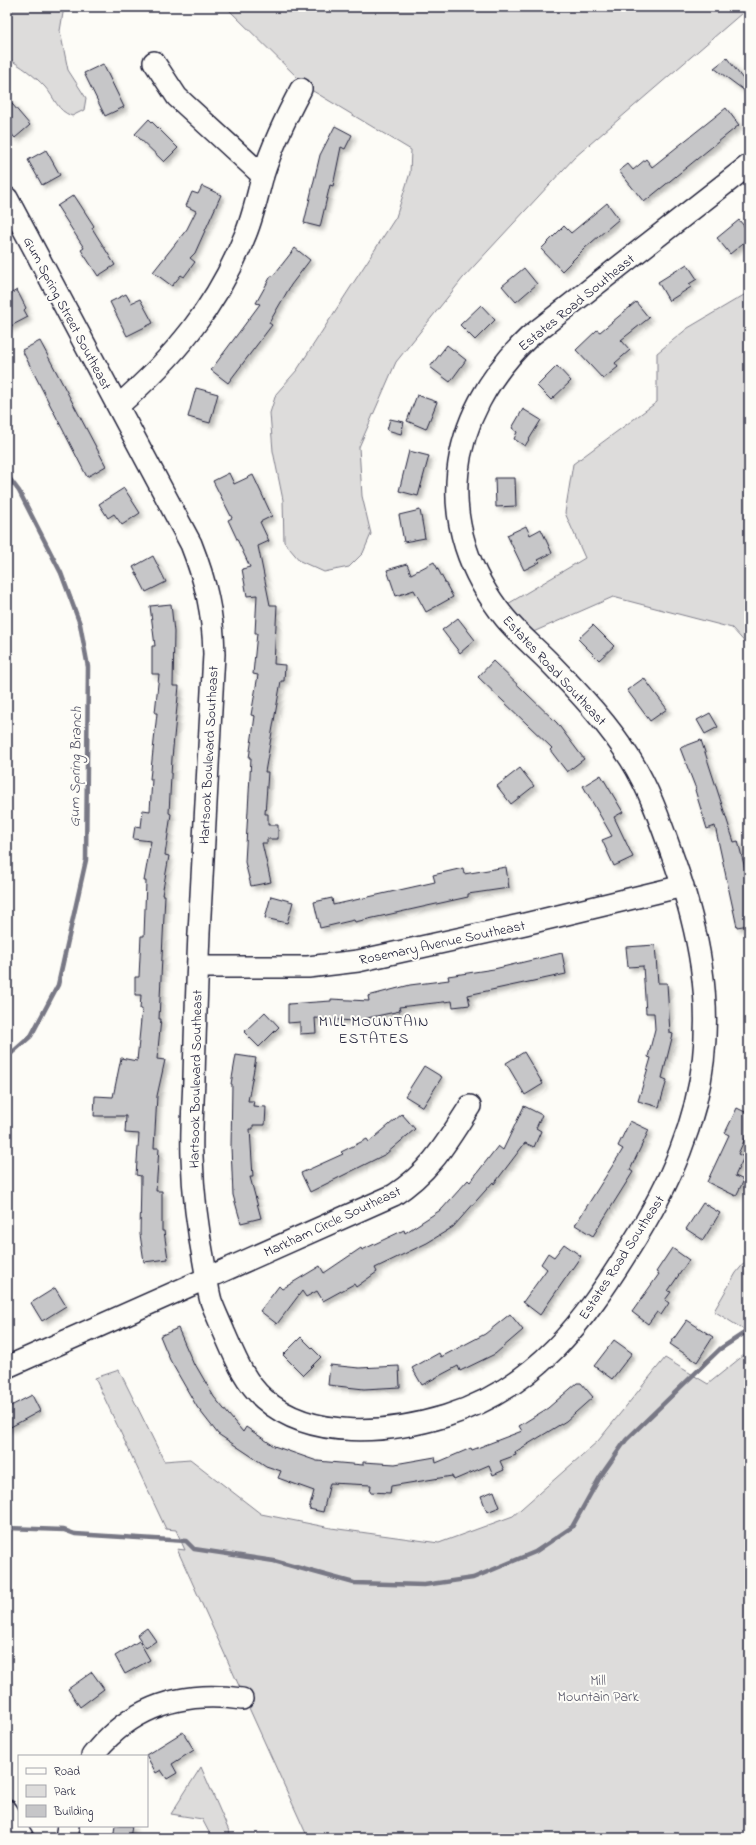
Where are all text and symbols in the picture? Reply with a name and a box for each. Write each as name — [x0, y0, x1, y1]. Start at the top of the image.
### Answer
street label: Gum Spring Street Southeast — [16, 233, 116, 395]
street label: Estates Road Southeast — [514, 249, 640, 357]
street label: Estates Road Southeast — [497, 611, 611, 731]
street label: Hartsook Boulevard Southeast — [194, 665, 225, 845]
water label: Gum Spring Branch — [64, 706, 89, 827]
street label: Rosemary Avenue Southeast — [357, 916, 528, 972]
street label: Hartsook Boulevard Southeast — [184, 989, 209, 1169]
district label: MILL MOUNTAIN ESTATES — [319, 1011, 429, 1050]
street label: Markham Circle Southeast — [261, 1181, 405, 1263]
street label: Estates Road Southeast — [574, 1191, 671, 1324]
park label: Mill Mountain Park — [557, 1671, 639, 1708]
legend — [18, 1755, 148, 1827]
text: Road — [54, 1763, 80, 1781]
text: Park — [54, 1783, 76, 1801]
text: Building — [53, 1803, 93, 1822]

